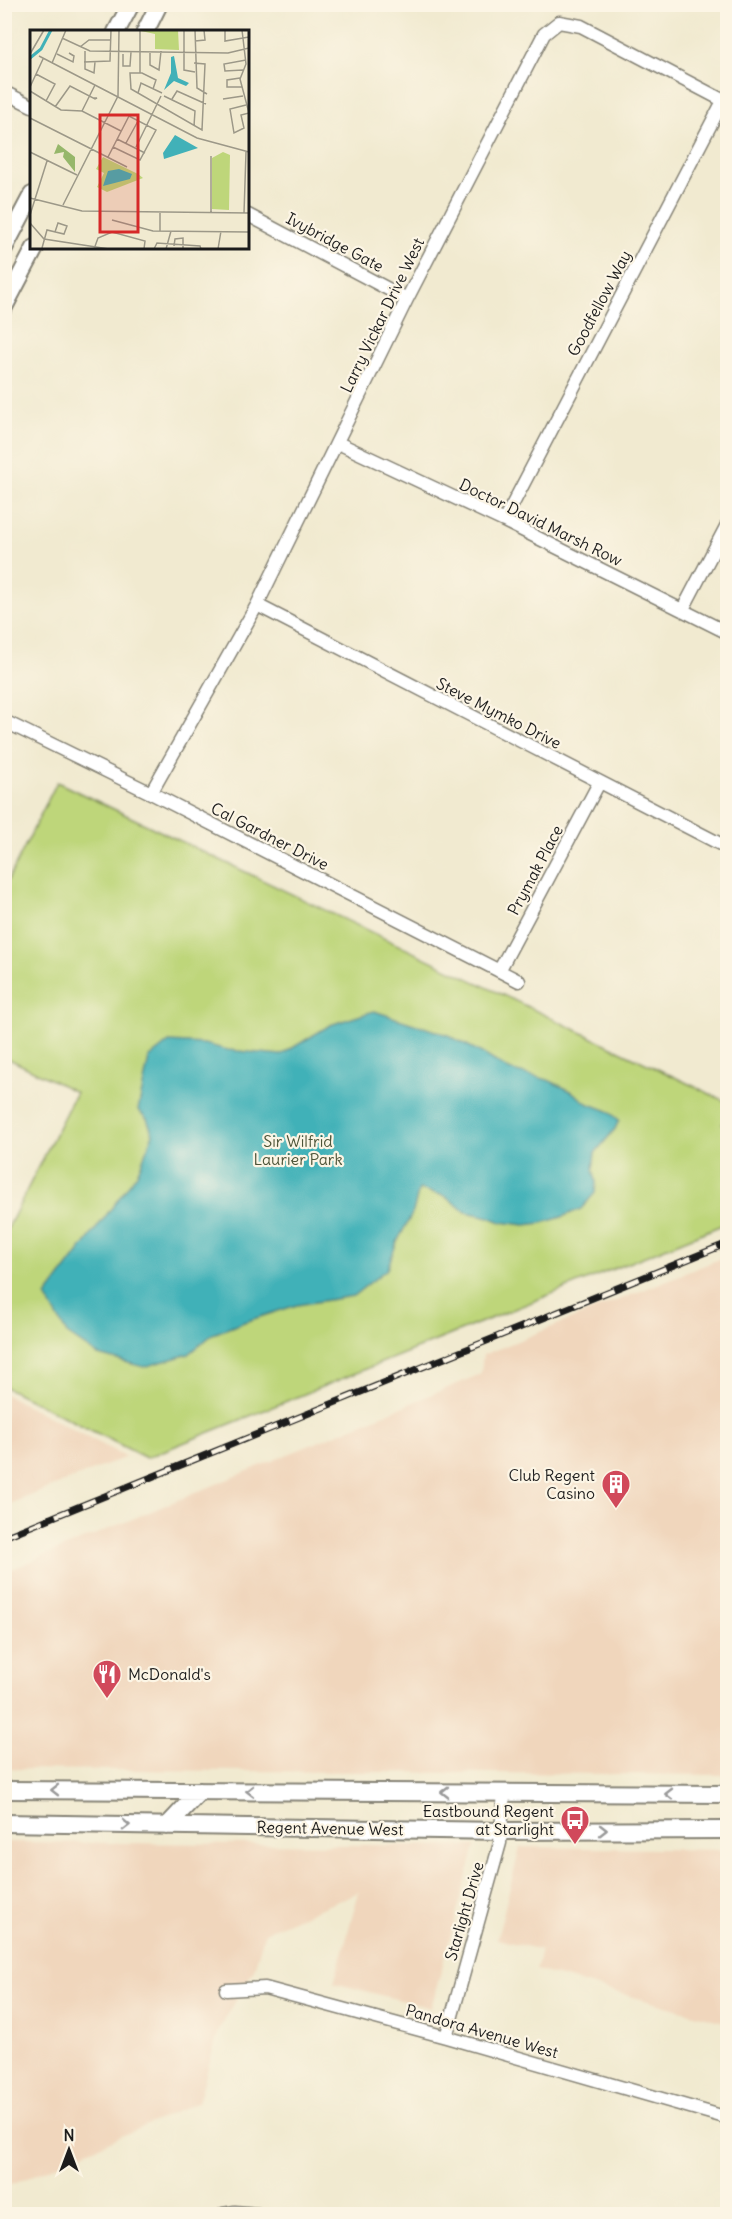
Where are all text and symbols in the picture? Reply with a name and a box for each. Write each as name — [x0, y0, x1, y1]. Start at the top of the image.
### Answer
inset map — [30, 30, 249, 249]
street label: Ivybridge Gate — [283, 208, 387, 276]
street label: Larry Vickar Drive West — [336, 234, 428, 396]
street label: Goodfellow Way — [563, 247, 635, 359]
street label: Doctor David Marsh Row — [456, 474, 626, 570]
street label: Steve Mymko Drive — [433, 673, 565, 753]
street label: Cal Gardner Drive — [208, 798, 332, 874]
street label: Prymak Place — [503, 822, 567, 918]
park label: Sir Wilfrid Laurier Park — [253, 1131, 343, 1169]
place label: Club Regent Casino — [508, 1465, 596, 1503]
building icon: Club Regent Casino — [600, 1468, 632, 1510]
restaurant icon: McDonald's — [91, 1658, 123, 1700]
place label: McDonald's — [128, 1664, 211, 1684]
one-way arrow — [51, 1784, 60, 1796]
one-way arrow — [246, 1785, 255, 1797]
one-way arrow — [441, 1786, 450, 1798]
one-way arrow — [665, 1788, 674, 1800]
place label: Eastbound Regent at Starlight — [423, 1801, 555, 1839]
bus stop icon: Eastbound Regent at Starlight — [559, 1804, 591, 1846]
street label: Regent Avenue West — [256, 1817, 404, 1839]
one-way arrow — [121, 1819, 130, 1832]
one-way arrow — [599, 1824, 608, 1836]
street label: Starlight Drive — [440, 1859, 488, 1963]
street label: Pandora Avenue West — [403, 2000, 561, 2063]
north arrow — [39, 2120, 99, 2180]
text: N — [63, 2125, 75, 2145]

